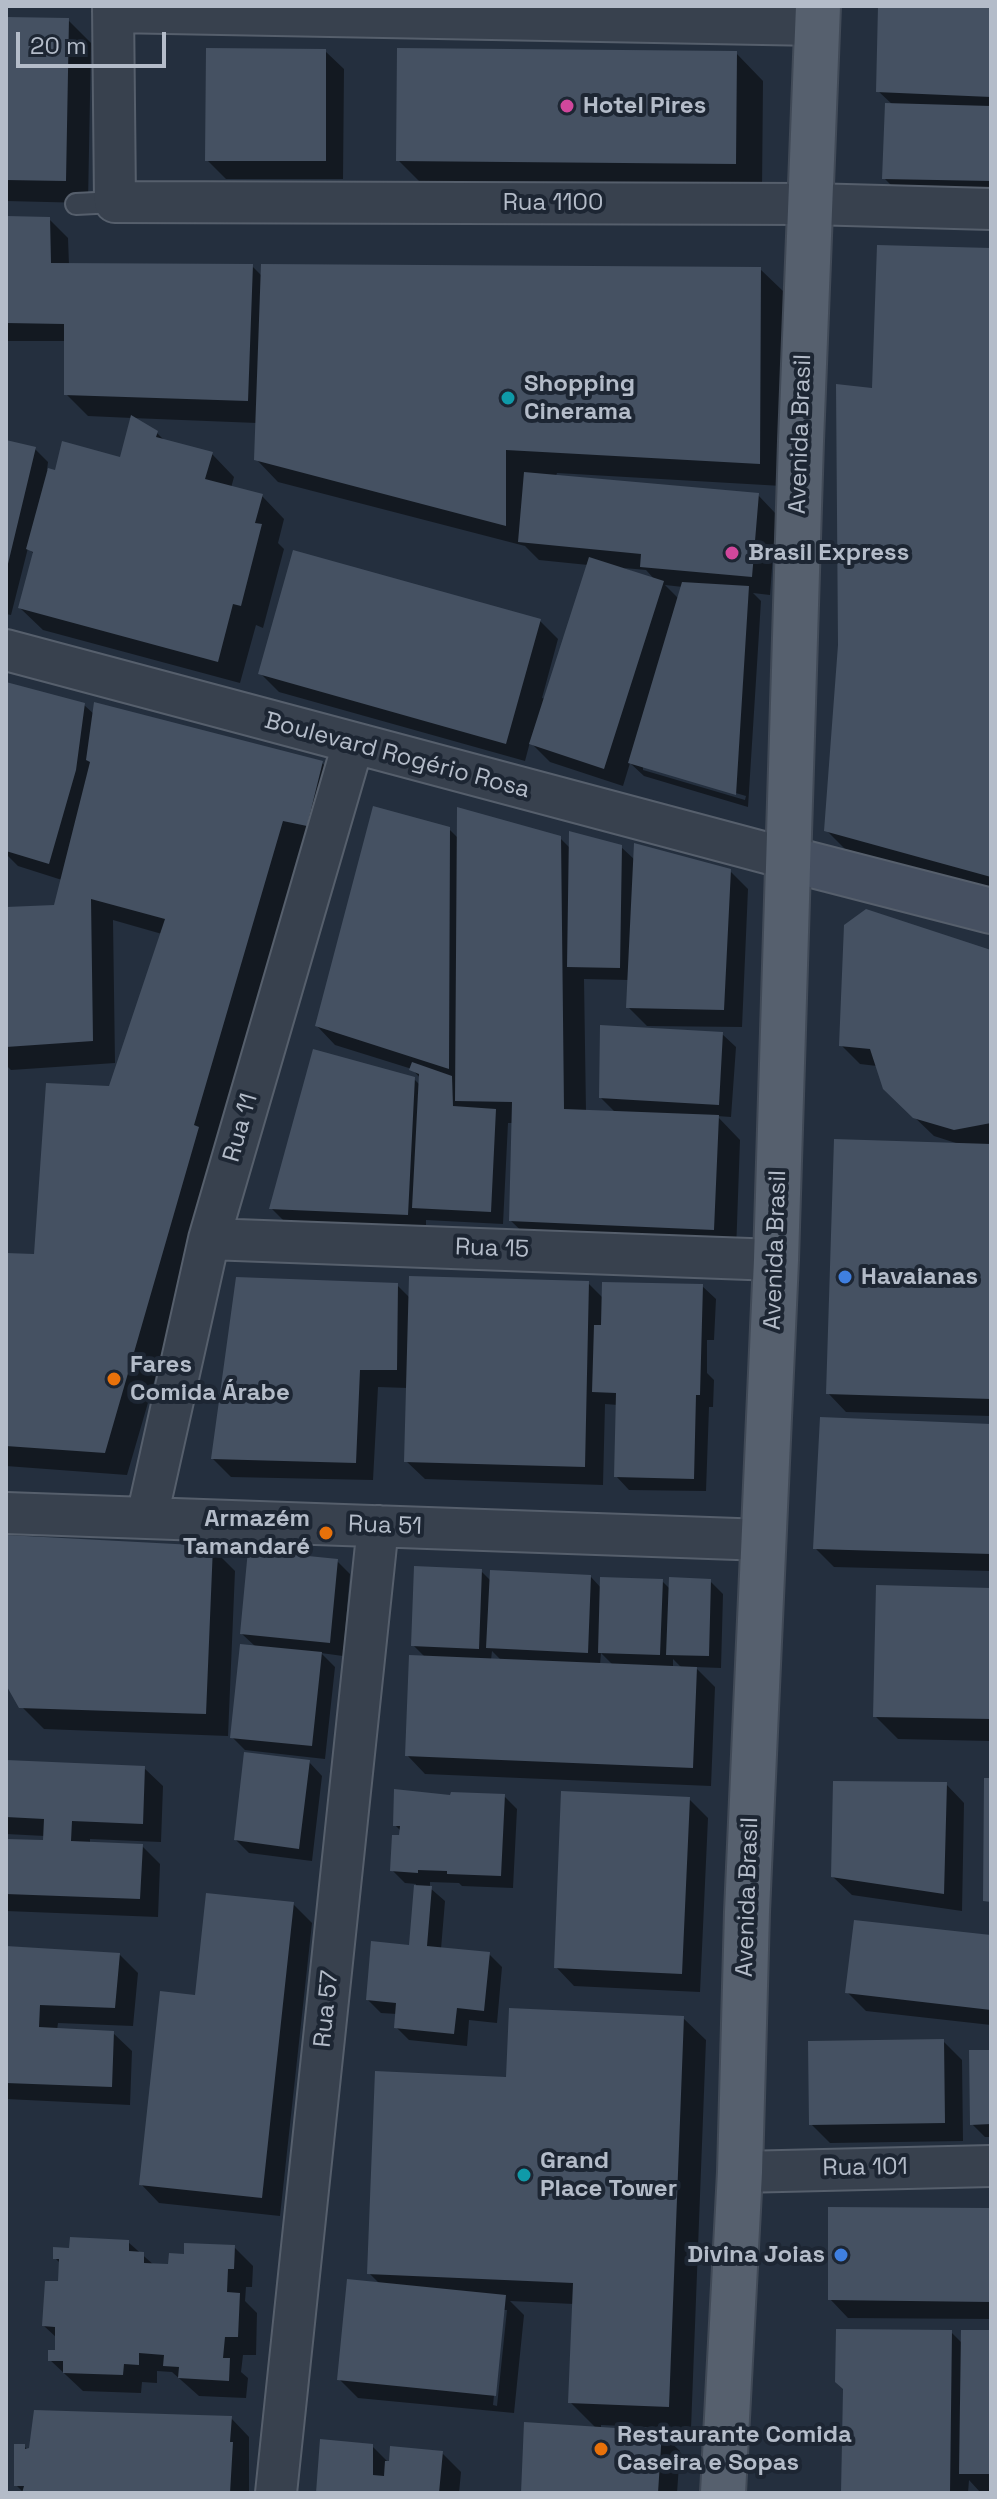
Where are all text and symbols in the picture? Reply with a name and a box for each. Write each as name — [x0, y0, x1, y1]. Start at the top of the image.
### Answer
scale bar — [20, 16, 170, 66]
text: 20 m — [30, 30, 87, 61]
place label: Hotel Pires — [583, 92, 706, 120]
marker: Hotel Pires — [558, 97, 576, 115]
street label: Rua 1100 — [503, 189, 603, 217]
street label: Avenida Brasil — [784, 354, 818, 514]
place label: Shopping Cinerama — [524, 370, 635, 426]
marker: Shopping Cinerama — [499, 389, 517, 407]
place label: Brasil Express — [748, 539, 909, 567]
marker: Brasil Express — [723, 544, 741, 562]
street label: Boulevard Rogério Rosa — [261, 707, 533, 805]
street label: Rua 11 — [218, 1090, 264, 1166]
street label: Avenida Brasil — [759, 1170, 793, 1330]
street label: Rua 15 — [454, 1233, 530, 1265]
place label: Havaianas — [861, 1263, 978, 1291]
marker: Havaianas — [836, 1268, 854, 1286]
place label: Fares Comida Árabe — [130, 1351, 290, 1407]
marker: Fares Comida Árabe — [105, 1370, 123, 1388]
place label: Armazém Tamandaré — [183, 1505, 310, 1561]
street label: Rua 51 — [348, 1510, 422, 1542]
marker: Armazém Tamandaré — [317, 1524, 335, 1542]
street label: Avenida Brasil — [731, 1817, 765, 1977]
street label: Rua 57 — [309, 1969, 345, 2049]
place label: Grand Place Tower — [540, 2147, 677, 2203]
street label: Rua 101 — [822, 2153, 908, 2183]
marker: Grand Place Tower — [515, 2166, 533, 2184]
place label: Divina Joias — [687, 2241, 825, 2269]
marker: Divina Joias — [832, 2246, 850, 2264]
place label: Restaurante Comida Caseira e Sopas — [617, 2421, 852, 2477]
marker: Restaurante Comida Caseira e Sopas — [592, 2440, 610, 2458]

